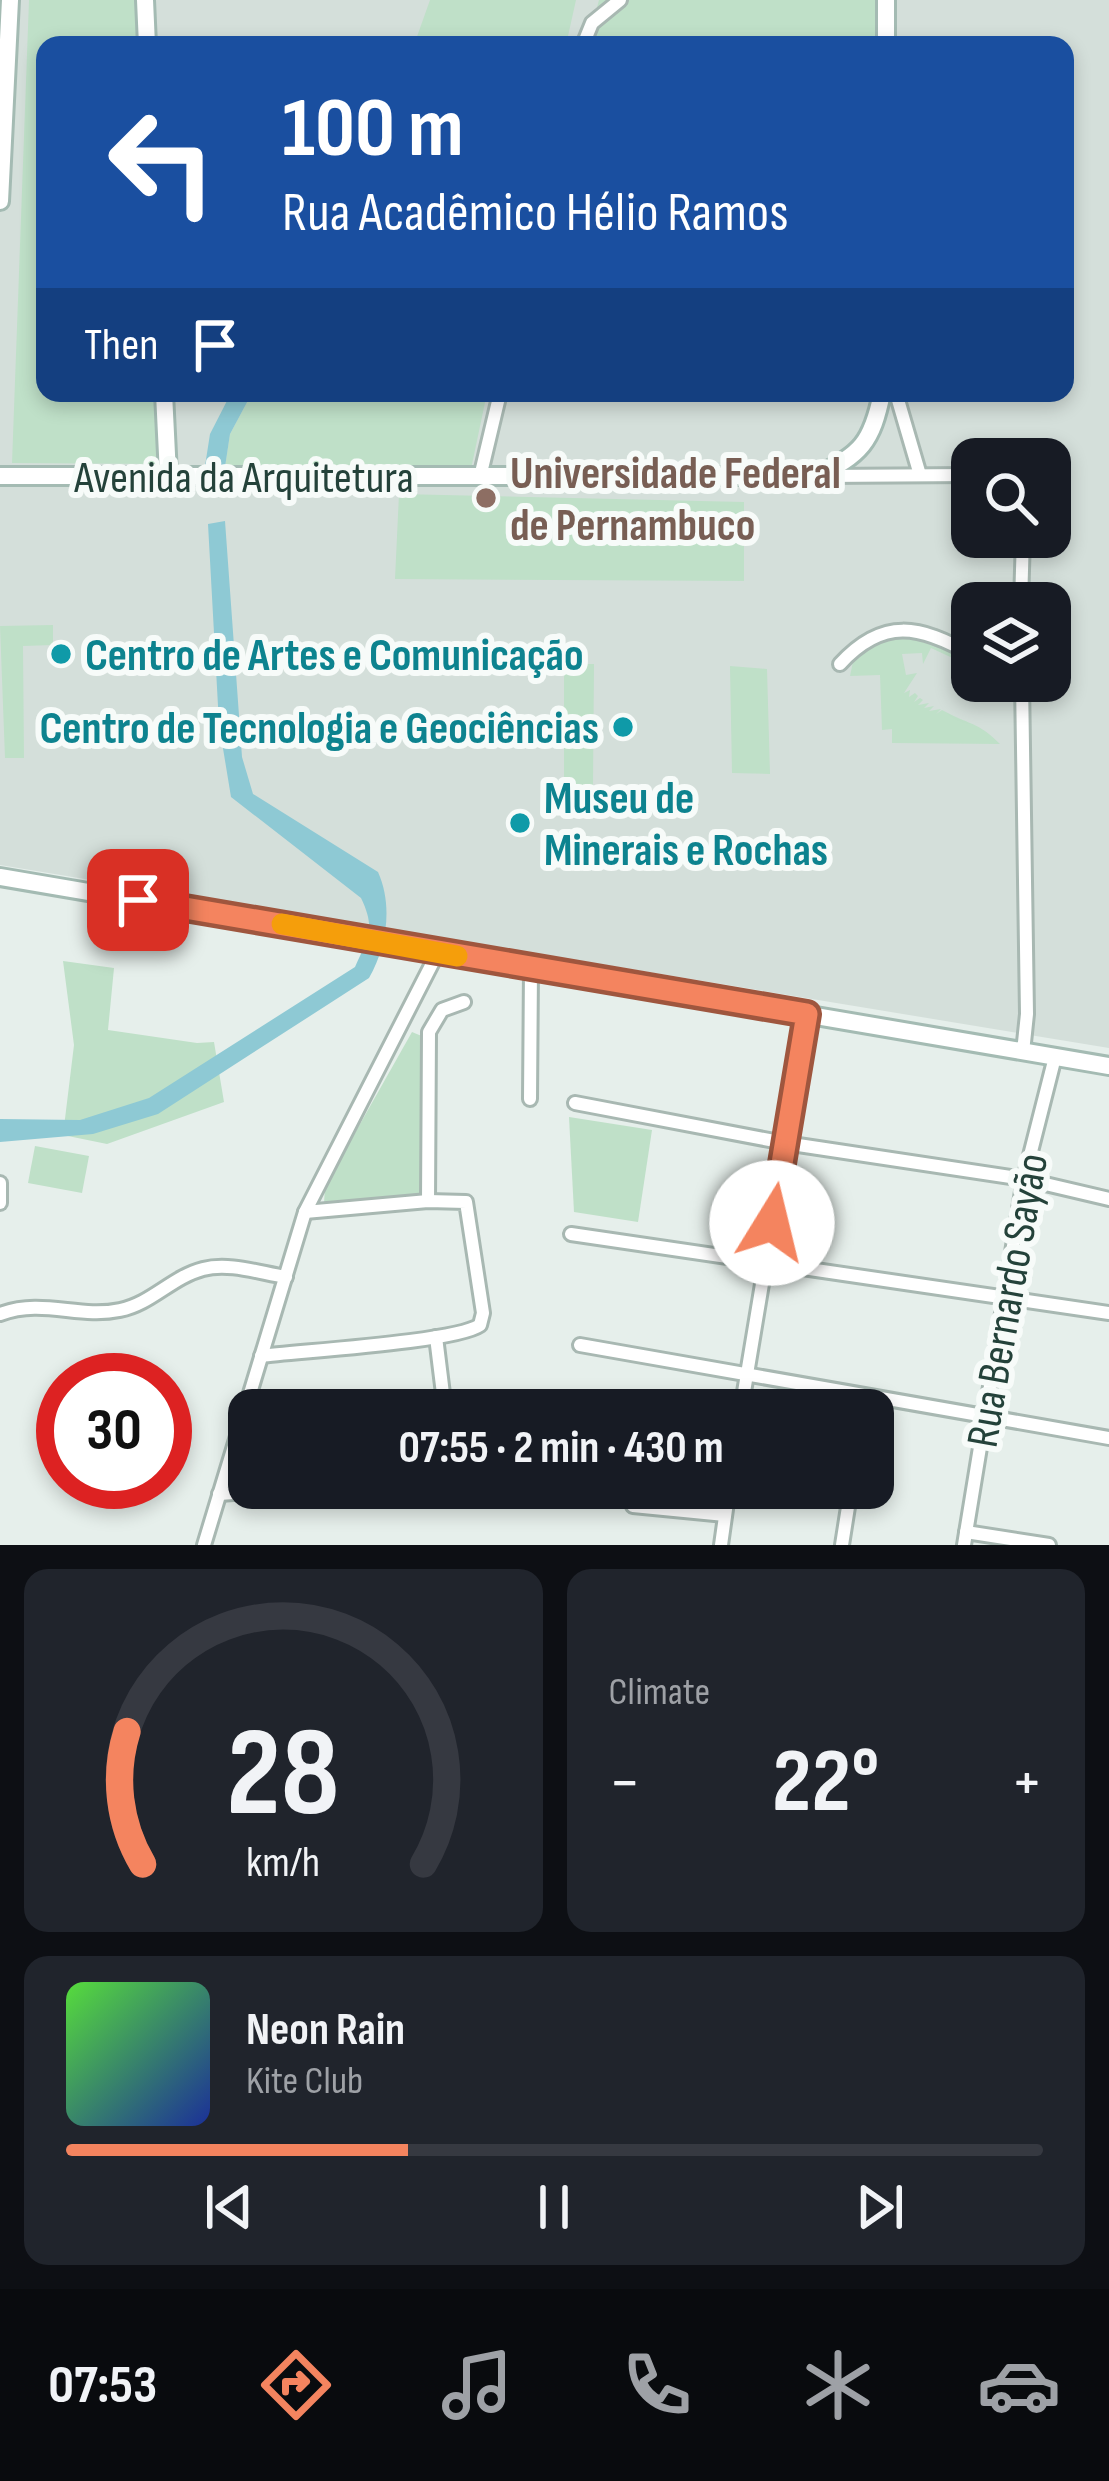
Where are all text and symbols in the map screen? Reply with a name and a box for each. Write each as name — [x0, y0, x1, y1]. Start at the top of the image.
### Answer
text: 100 m — [282, 79, 464, 180]
icon: left — [84, 84, 240, 240]
text: Rua Acadêmico Hélio Ramos — [282, 181, 789, 246]
icon: arrive — [182, 312, 248, 378]
text: Then — [84, 318, 158, 373]
map controls — [951, 438, 1071, 702]
button: search — [951, 438, 1071, 558]
place label: Universidade Federal de Pernambuco — [510, 447, 841, 554]
street label: Avenida da Arquitetura — [73, 451, 414, 506]
marker: Universidade Federal de Pernambuco — [473, 485, 499, 511]
button: layers — [951, 582, 1071, 702]
place label: Centro de Artes e Comunicação — [85, 629, 584, 684]
marker: Centro de Artes e Comunicação — [48, 641, 74, 667]
place label: Centro de Tecnologia e Geociências — [39, 702, 599, 757]
marker: Centro de Tecnologia e Geociências — [610, 714, 636, 740]
place label: Museu de Minerais e Rochas — [544, 772, 828, 879]
marker: Museu de Minerais e Rochas — [507, 810, 533, 836]
pin — [87, 849, 189, 951]
icon: arrive — [105, 867, 171, 933]
street label: Rua Bernardo Sayão — [956, 1149, 1061, 1452]
position arrow — [709, 1160, 835, 1286]
speed limit sign: 30 — [36, 1353, 192, 1509]
text: 07:55 · 2 min · 430 m — [398, 1421, 724, 1476]
text: Climate — [609, 1669, 710, 1716]
text: 28 — [226, 1701, 340, 1850]
text: 22° — [772, 1729, 879, 1837]
text: − — [609, 1744, 641, 1823]
text: + — [1011, 1744, 1043, 1823]
text: km/h — [246, 1836, 320, 1888]
text: Neon Rain — [246, 2003, 405, 2058]
text: Kite Club — [246, 2058, 363, 2105]
icon: previous — [196, 2174, 262, 2240]
icon: pause — [521, 2174, 587, 2240]
icon: next — [847, 2174, 913, 2240]
icon: directions — [254, 2343, 338, 2427]
icon: music — [435, 2343, 519, 2427]
icon: phone — [615, 2343, 699, 2427]
icon: climate — [796, 2343, 880, 2427]
icon: car — [977, 2343, 1061, 2427]
text: 07:53 — [48, 2353, 157, 2418]

